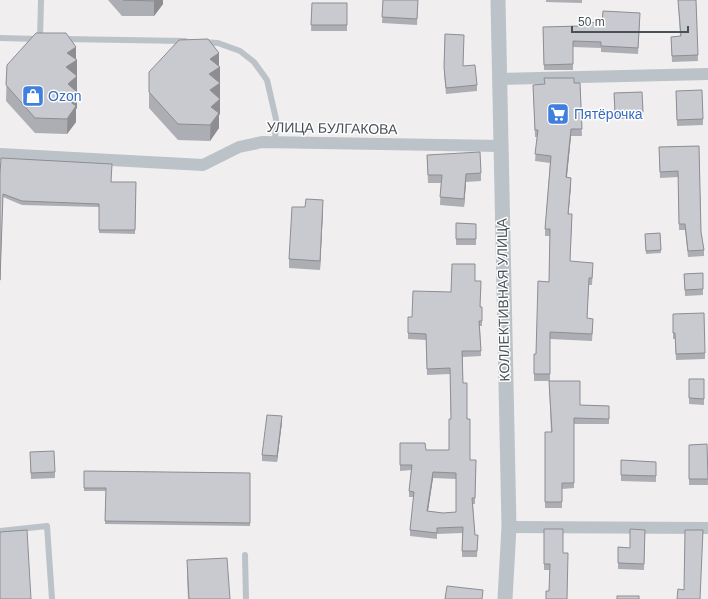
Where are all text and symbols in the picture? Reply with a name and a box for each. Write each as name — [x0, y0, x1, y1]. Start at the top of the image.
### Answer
scale bar — [572, 8, 688, 34]
text: 50 m — [578, 15, 605, 29]
shop icon: Ozon — [20, 83, 46, 109]
place label: Ozon — [48, 88, 81, 104]
supermarket icon: Пятёрочка — [545, 101, 571, 127]
place label: Пятёрочка — [574, 106, 643, 122]
street label: УЛИЦА БУЛГАКОВА — [266, 119, 398, 137]
street label: КОЛЛЕКТИВНАЯ УЛИЦА — [494, 218, 512, 382]

